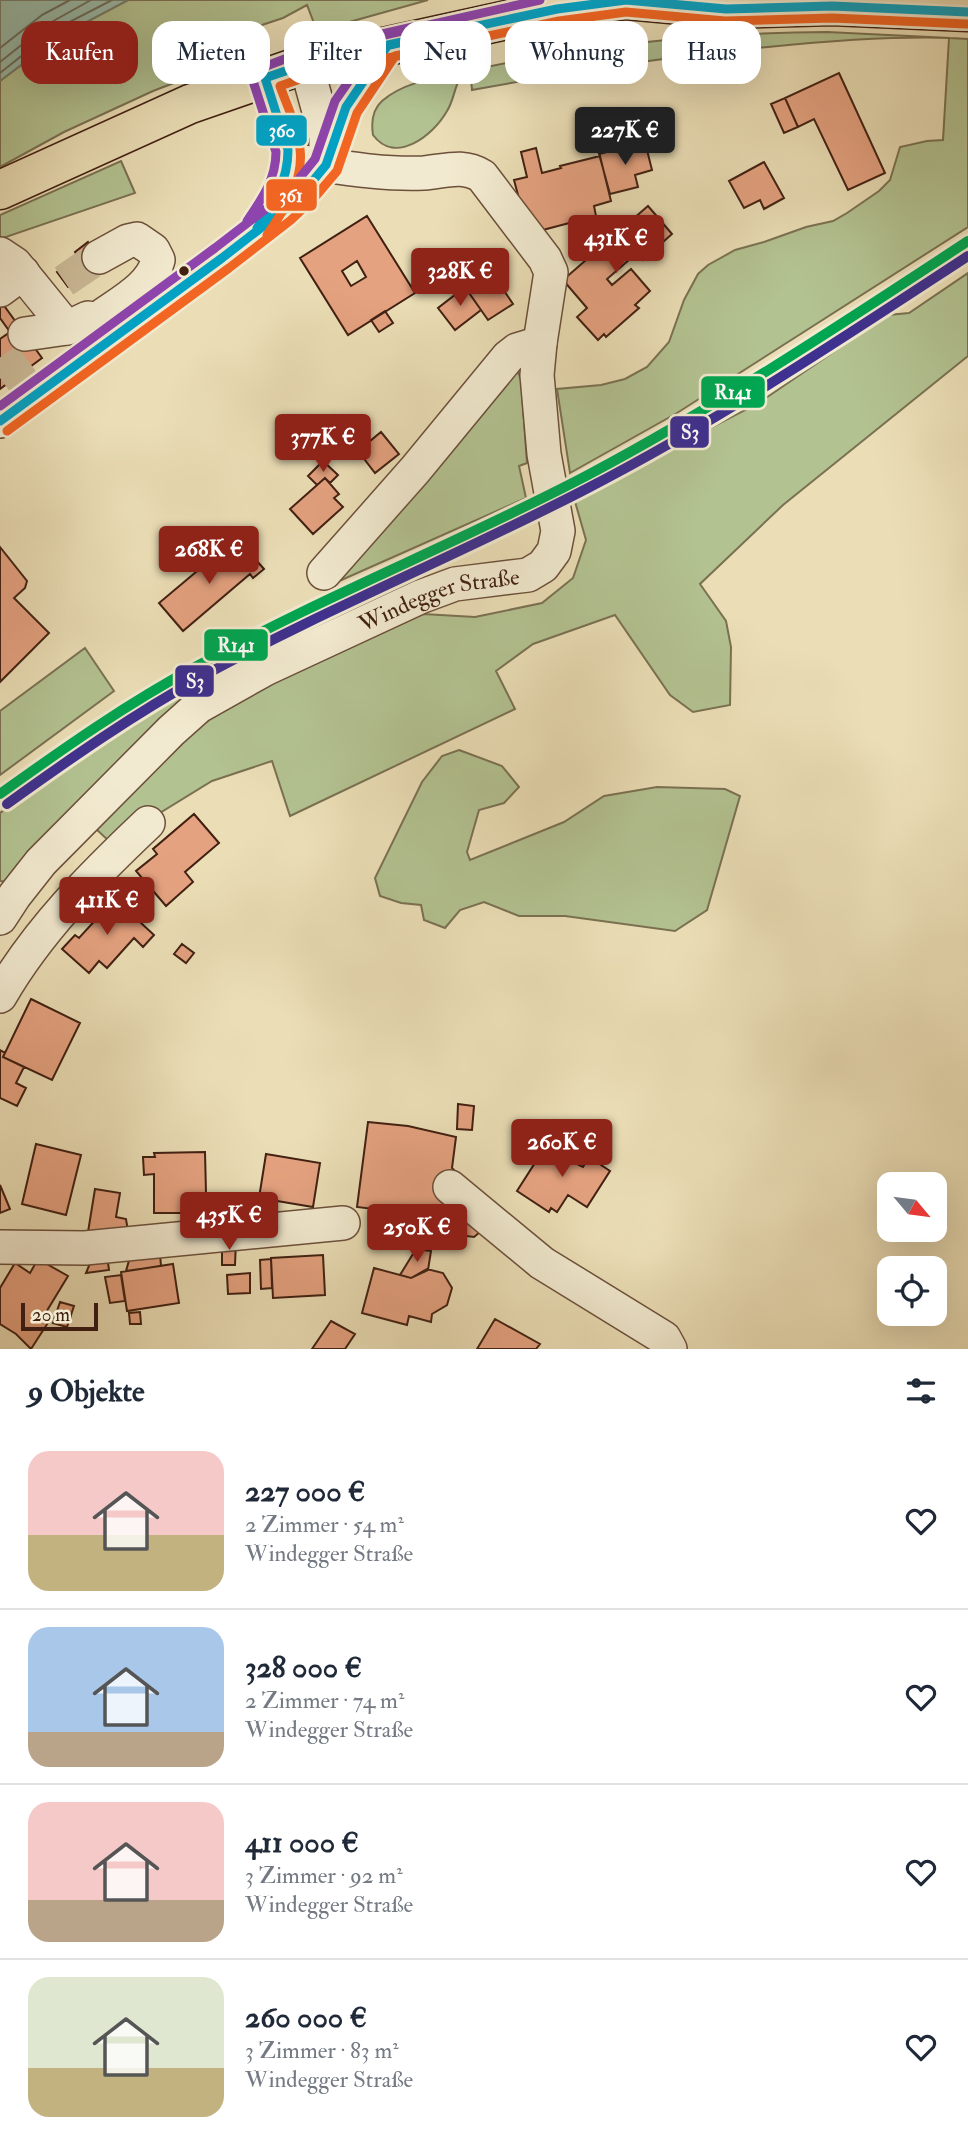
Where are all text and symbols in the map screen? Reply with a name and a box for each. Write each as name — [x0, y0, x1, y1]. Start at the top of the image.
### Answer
chip: Kaufen — [21, 21, 138, 84]
chip: Mieten — [152, 21, 270, 84]
chip: Filter — [284, 21, 386, 84]
chip: Neu — [400, 21, 491, 84]
chip: Wohnung — [505, 21, 648, 84]
chip: Haus — [662, 21, 761, 84]
pin: 227K € — [568, 108, 682, 167]
line badge: 360 — [255, 114, 308, 147]
text: 227K € — [591, 115, 659, 144]
text: 360 — [269, 119, 296, 143]
line badge: 361 — [265, 178, 318, 212]
text: 361 — [279, 184, 303, 208]
pin: 431K € — [559, 216, 673, 275]
text: 431K € — [584, 223, 648, 252]
pin: 328K € — [403, 248, 517, 308]
text: 328K € — [427, 256, 493, 285]
unlabelled marker — [177, 264, 191, 278]
line badge: R141 — [700, 375, 766, 409]
text: R141 — [714, 381, 752, 405]
pin: 377K € — [266, 414, 380, 474]
line badge: S3 — [669, 415, 710, 449]
text: S3 — [681, 421, 699, 445]
text: 377K € — [291, 422, 355, 451]
pin: 268K € — [152, 526, 266, 586]
text: 268K € — [175, 534, 243, 563]
street label: Windegger Straße — [353, 562, 521, 639]
line badge: R141 — [203, 628, 269, 662]
text: R141 — [217, 634, 255, 658]
line badge: S3 — [174, 664, 215, 698]
text: S3 — [186, 670, 204, 694]
pin: 411K € — [50, 878, 164, 937]
text: 411K € — [75, 885, 139, 914]
pin: 260K € — [505, 1120, 619, 1179]
text: 260K € — [527, 1127, 597, 1156]
north arrow — [877, 1172, 947, 1242]
map controls — [877, 1172, 947, 1326]
pin: 435K € — [172, 1192, 286, 1252]
text: 435K € — [196, 1200, 262, 1229]
pin: 250K € — [360, 1204, 474, 1264]
text: 250K € — [383, 1212, 451, 1241]
button: locate — [877, 1256, 947, 1326]
scale bar — [21, 1300, 98, 1332]
text: 20 m — [32, 1303, 70, 1327]
icon: filters — [902, 1372, 940, 1410]
text: 9 Objekte — [28, 1373, 145, 1410]
text: 227 000 € — [245, 1473, 365, 1510]
icon: home — [84, 1479, 168, 1563]
icon: heart — [902, 1502, 940, 1540]
text: 2 Zimmer · 54 m² — [245, 1510, 404, 1539]
text: Windegger Straße — [245, 1539, 413, 1568]
text: 328 000 € — [245, 1649, 362, 1686]
icon: home — [84, 1655, 168, 1739]
icon: heart — [902, 1678, 940, 1716]
text: 2 Zimmer · 74 m² — [245, 1686, 404, 1715]
text: Windegger Straße — [245, 1715, 413, 1744]
text: 411 000 € — [245, 1824, 359, 1861]
icon: home — [84, 1830, 168, 1914]
icon: heart — [902, 1853, 940, 1891]
text: 3 Zimmer · 92 m² — [245, 1861, 403, 1890]
text: Windegger Straße — [245, 1890, 413, 1919]
text: 260 000 € — [245, 1999, 367, 2036]
icon: home — [84, 2005, 168, 2089]
icon: heart — [902, 2028, 940, 2066]
text: 3 Zimmer · 83 m² — [245, 2036, 399, 2065]
text: Windegger Straße — [245, 2065, 413, 2094]

